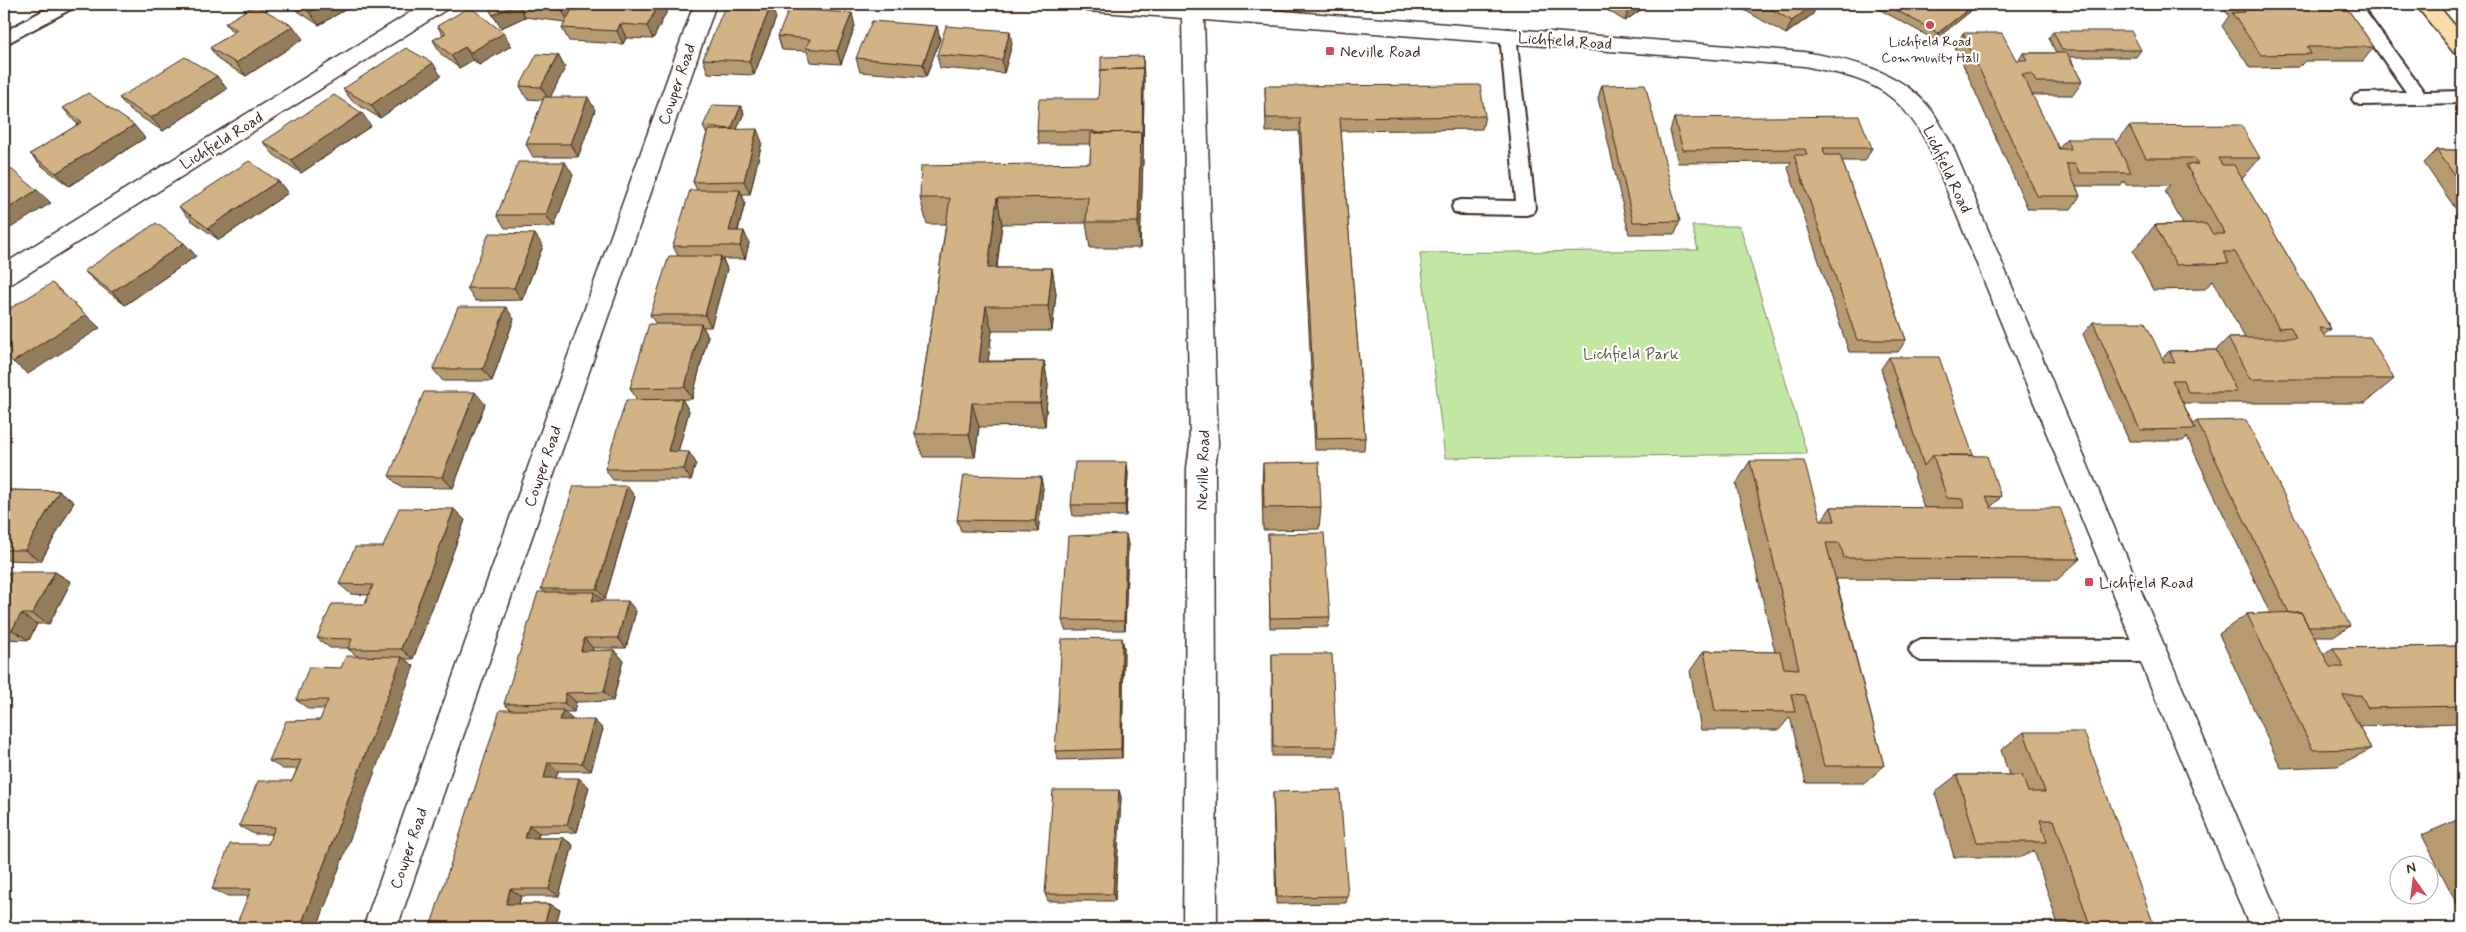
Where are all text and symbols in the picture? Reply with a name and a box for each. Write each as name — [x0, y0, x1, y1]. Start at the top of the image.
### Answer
marker: Lichfield Road Community Hall — [1924, 19, 1936, 31]
street label: Lichfield Road — [1517, 28, 1613, 55]
place label: Lichfield Road Community Hall — [1881, 33, 1979, 67]
street label: Cowper Road — [654, 41, 701, 128]
place label: Neville Road — [1340, 42, 1421, 63]
marker: Neville Road — [1324, 45, 1336, 57]
street label: Lichfield Road — [176, 107, 267, 175]
street label: Lichfield Road — [1917, 122, 1976, 217]
park label: Lichfield Park — [1583, 344, 1679, 365]
street label: Cowper Road — [520, 423, 567, 510]
street label: Neville Road — [1192, 429, 1215, 511]
place label: Lichfield Road — [2099, 573, 2193, 594]
marker: Lichfield Road — [2083, 576, 2095, 588]
street label: Cowper Road — [386, 805, 433, 892]
north arrow — [2388, 854, 2438, 904]
text: N — [2404, 858, 2418, 878]

